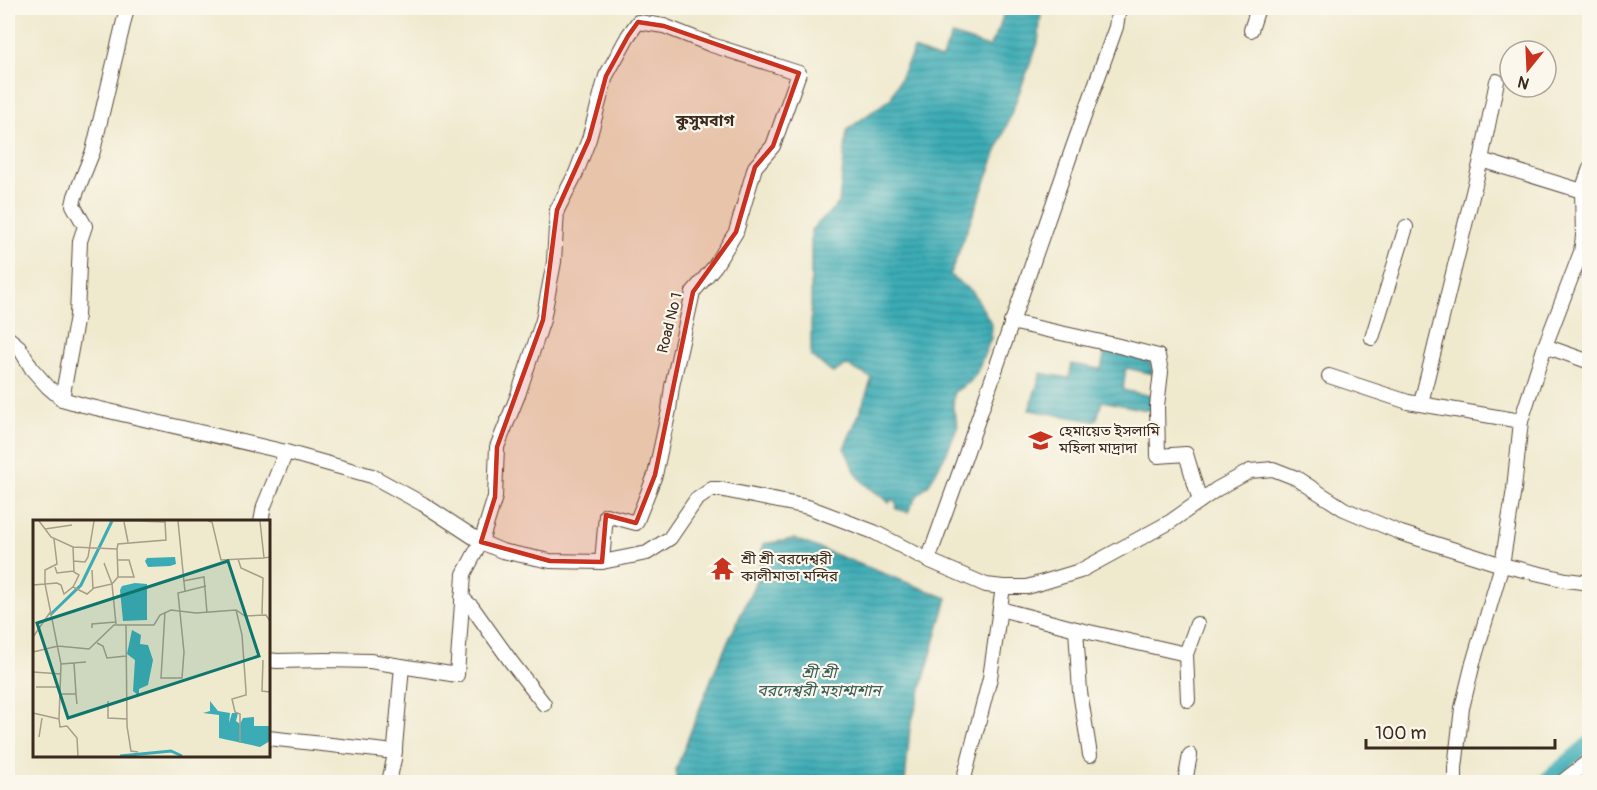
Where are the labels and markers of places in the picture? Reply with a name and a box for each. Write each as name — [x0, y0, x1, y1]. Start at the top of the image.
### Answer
place label: হেমায়েত ইসলামি মহিলা মাদ্রাদা — [1058, 422, 1161, 458]
school or university icon: হেমায়েত ইসলামি মহিলা মাদ্রাদা — [1028, 427, 1054, 453]
place label: শ্রী শ্রী বরদেশ্বরী কালীমাতা মন্দির — [740, 550, 839, 586]
temple icon: শ্রী শ্রী বরদেশ্বরী কালীমাতা মন্দির — [710, 555, 736, 581]

